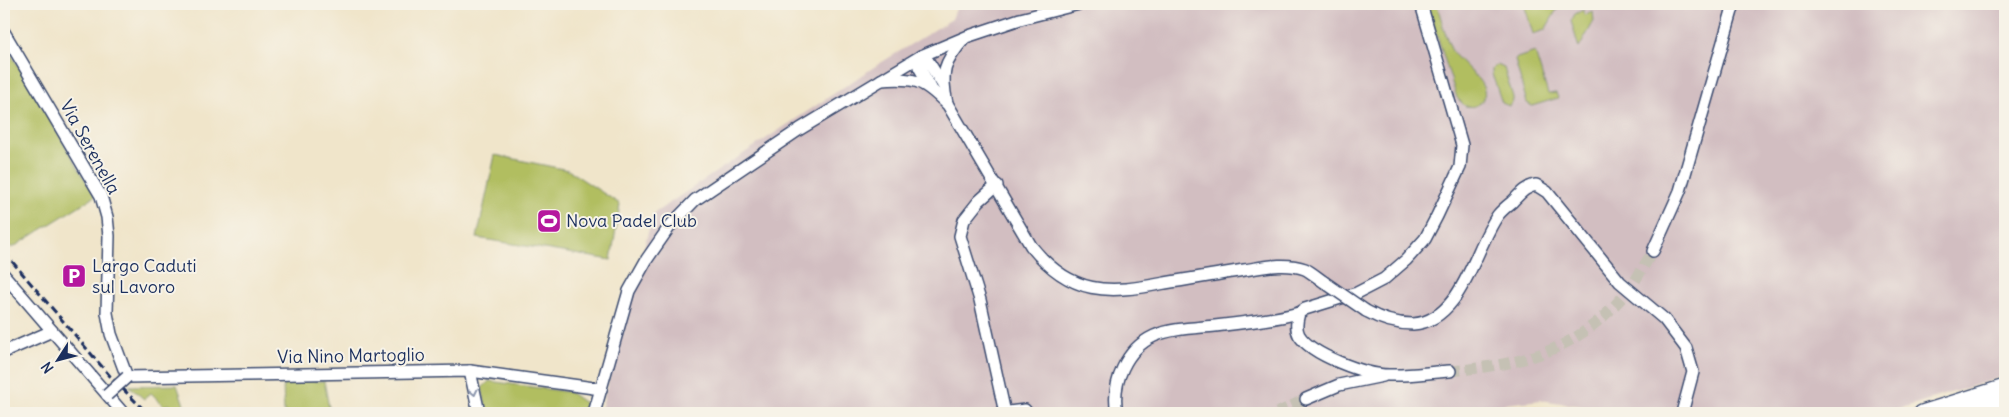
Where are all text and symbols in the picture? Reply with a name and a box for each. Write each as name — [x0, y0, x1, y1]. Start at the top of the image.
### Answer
street label: Via Serenella — [55, 95, 126, 198]
sports icon: Nova Padel Club — [536, 208, 562, 234]
place label: Nova Padel Club — [566, 209, 697, 232]
place label: Largo Caduti sul Lavoro — [92, 254, 197, 298]
parking icon: Largo Caduti sul Lavoro — [61, 263, 87, 289]
north arrow — [32, 334, 82, 384]
street label: Via Nino Martoglio — [277, 343, 425, 368]
text: N — [37, 358, 58, 377]
one-way arrow — [468, 388, 479, 396]

